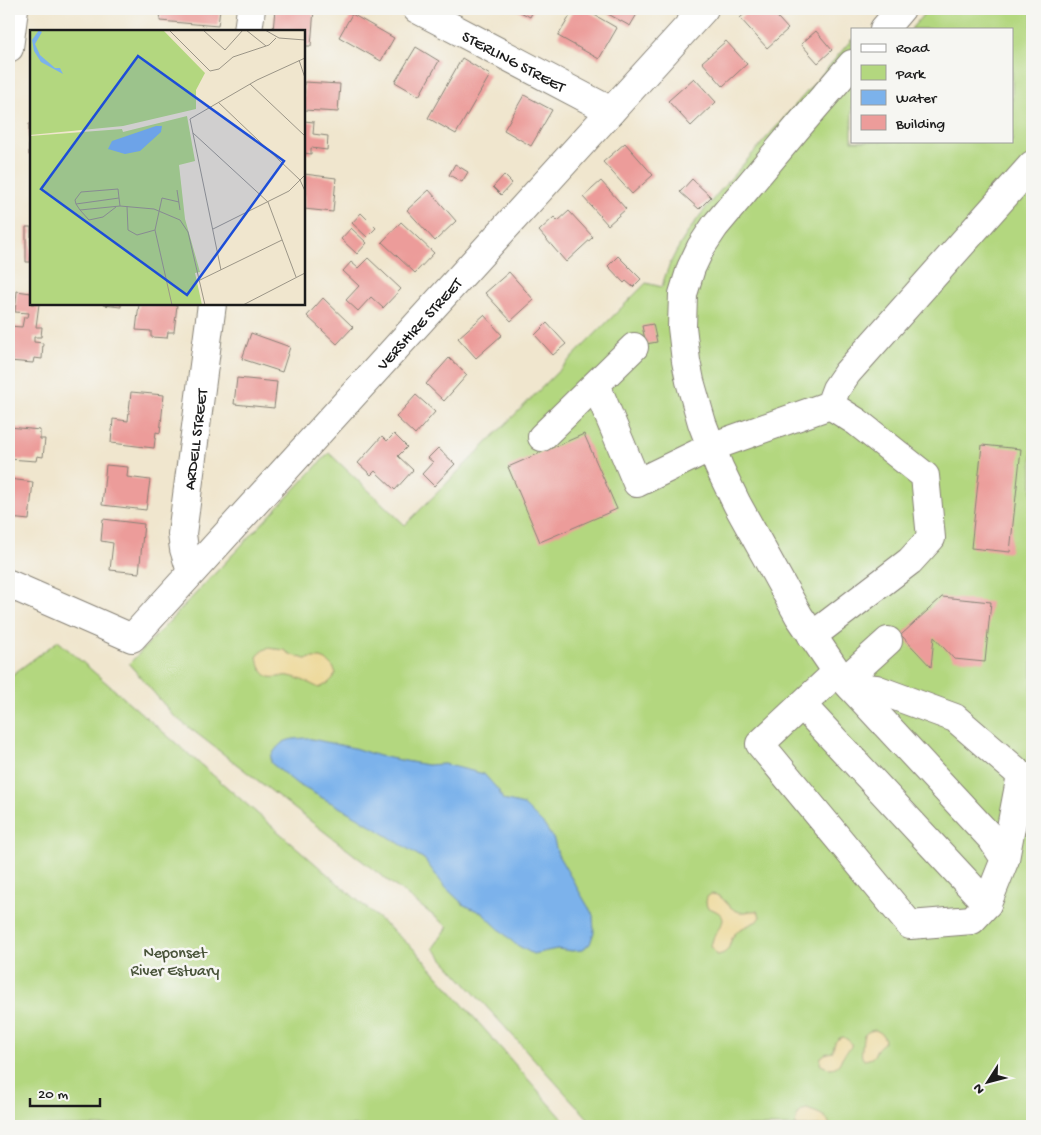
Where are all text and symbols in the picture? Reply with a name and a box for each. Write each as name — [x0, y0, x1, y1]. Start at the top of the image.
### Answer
street label: STERLING STREET — [458, 28, 568, 99]
legend — [851, 28, 1014, 142]
inset map — [30, 30, 305, 305]
text: Road — [896, 40, 930, 58]
text: Park — [895, 66, 926, 84]
text: Water — [896, 90, 938, 108]
text: Building — [895, 116, 945, 134]
street label: VERSHIRE STREET — [374, 275, 468, 376]
street label: ARDELL STREET — [182, 387, 214, 491]
park label: Neponset River Estuary — [131, 945, 220, 982]
north arrow — [964, 1058, 1014, 1108]
scale bar — [30, 1075, 100, 1107]
text: N — [970, 1079, 989, 1097]
text: 20 m — [38, 1086, 68, 1104]

